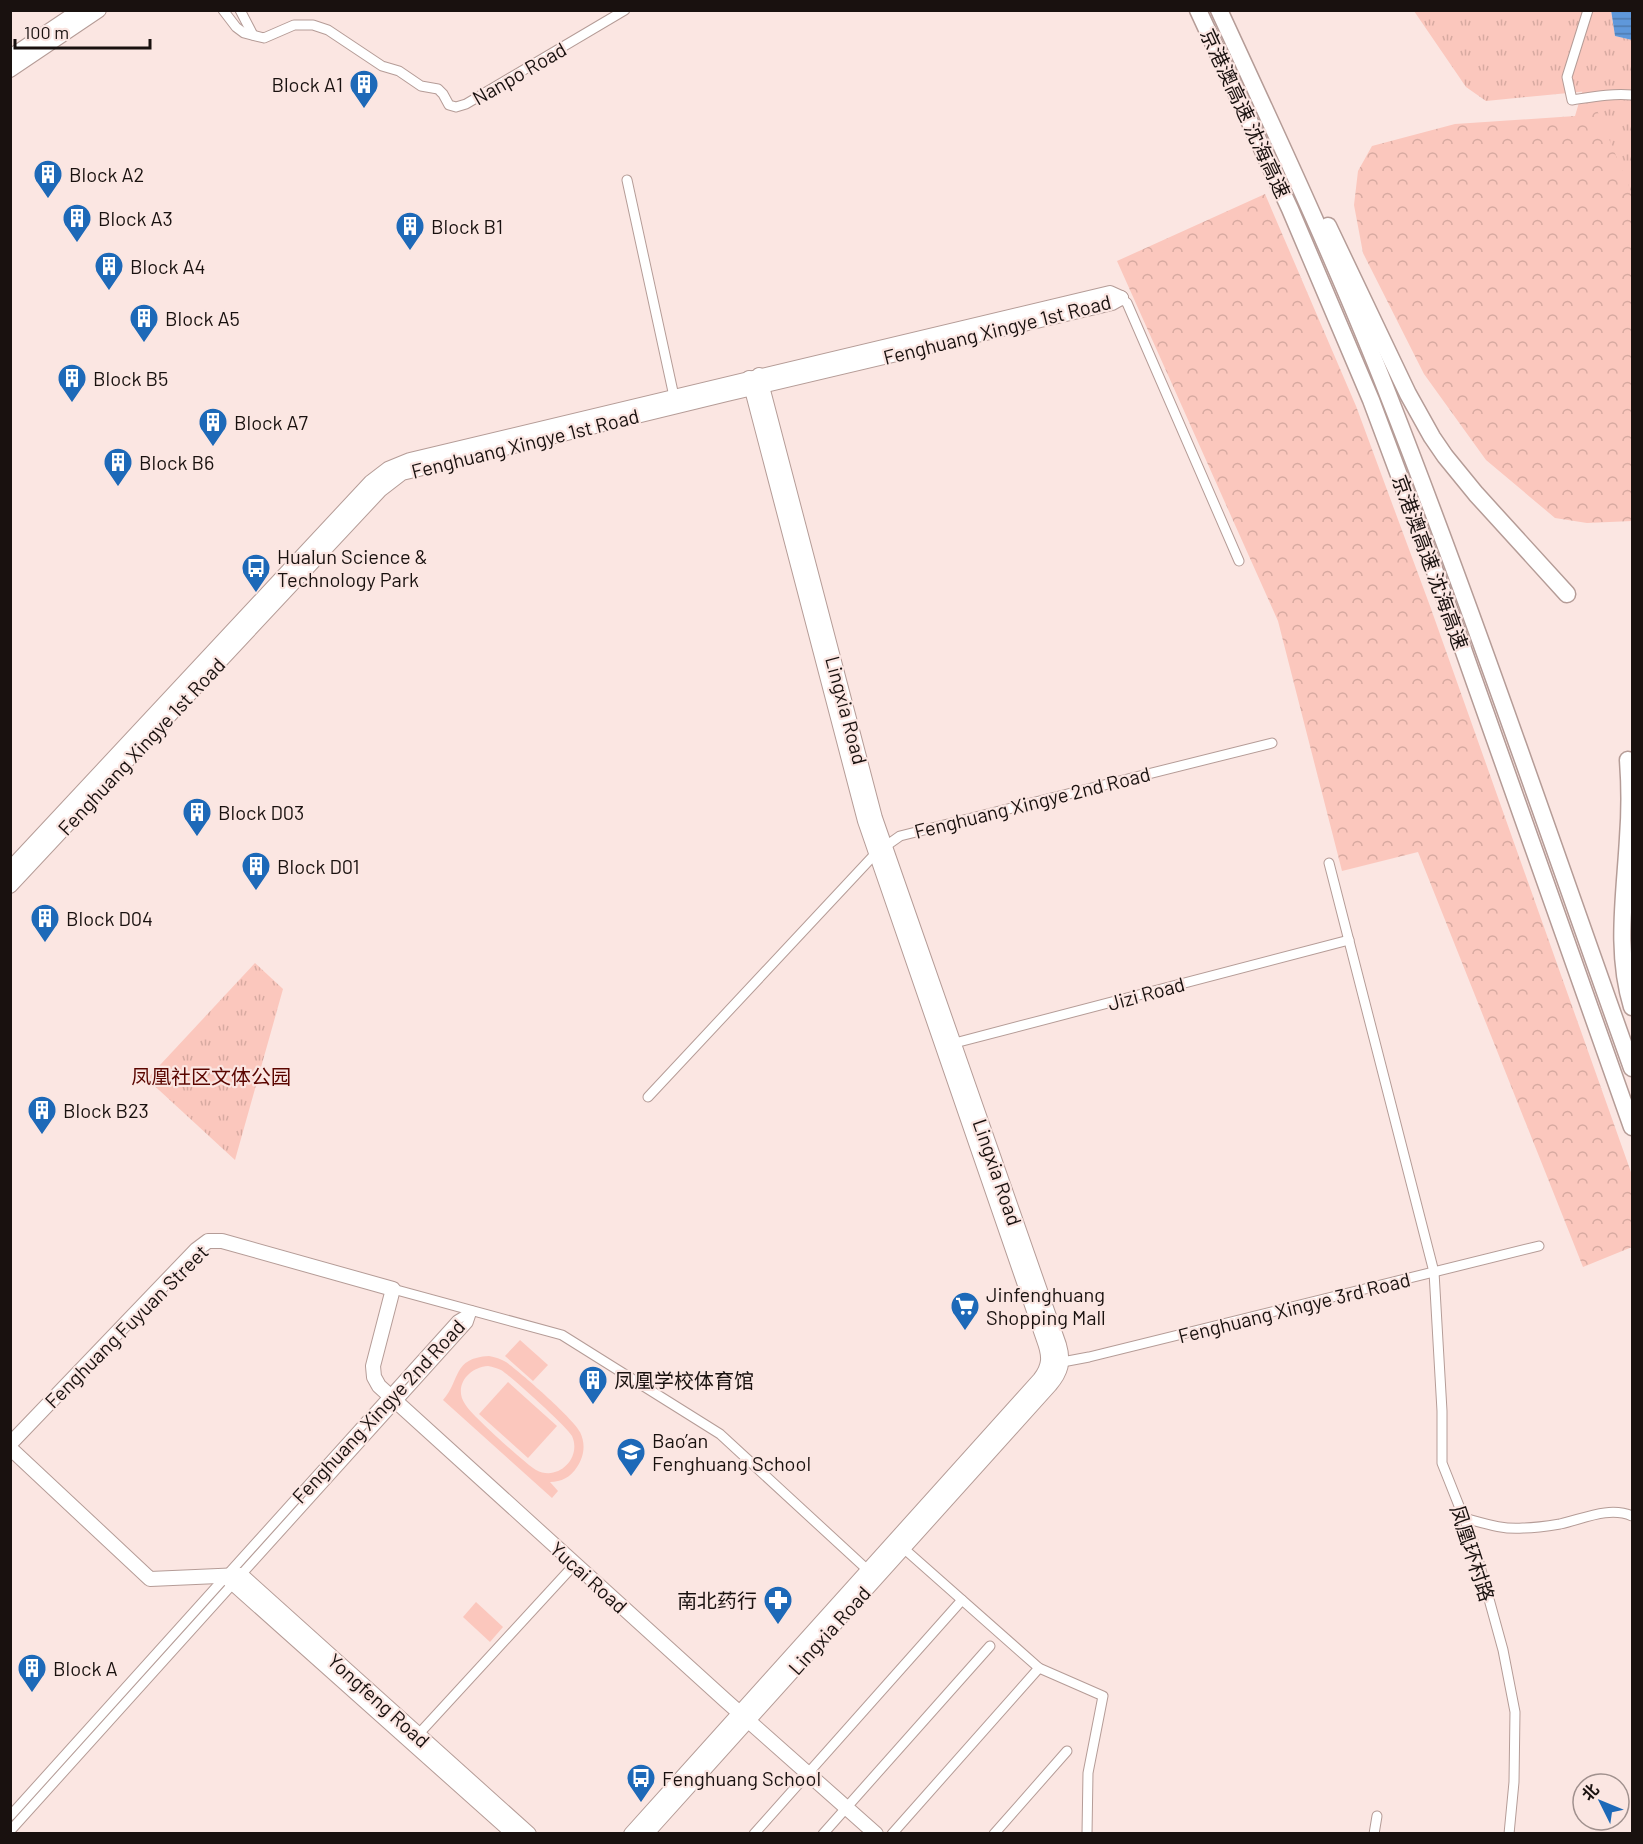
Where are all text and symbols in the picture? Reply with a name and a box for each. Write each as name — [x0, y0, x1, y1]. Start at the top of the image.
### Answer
scale bar — [15, 12, 150, 50]
text: 100 m — [24, 21, 69, 43]
street label: 京港澳高速 沈海高速 — [1196, 25, 1296, 201]
street label: Nanpo Road — [468, 36, 570, 110]
building icon: Block A1 — [348, 68, 380, 110]
place label: Block A1 — [271, 72, 343, 96]
building icon: Block A2 — [32, 158, 64, 200]
place label: Block A2 — [69, 162, 144, 186]
building icon: Block A3 — [61, 202, 93, 244]
place label: Block A3 — [98, 206, 173, 230]
building icon: Block B1 — [394, 210, 426, 252]
place label: Block B1 — [431, 214, 503, 238]
building icon: Block A4 — [93, 250, 125, 292]
place label: Block A4 — [130, 254, 206, 278]
street label: Fenghuang Xingye 1st Road — [881, 289, 1113, 369]
building icon: Block A5 — [128, 302, 160, 344]
place label: Block A5 — [165, 306, 240, 330]
building icon: Block B5 — [56, 362, 88, 404]
place label: Block B5 — [93, 366, 168, 390]
street label: Fenghuang Xingye 1st Road — [409, 403, 641, 483]
building icon: Block A7 — [197, 406, 229, 448]
place label: Block A7 — [234, 410, 309, 434]
building icon: Block B6 — [102, 446, 134, 488]
place label: Block B6 — [139, 450, 214, 474]
street label: 京港澳高速 沈海高速 — [1388, 471, 1474, 653]
place label: Hualun Science & Technology Park — [277, 544, 428, 591]
bus stop icon: Hualun Science & Technology Park — [240, 552, 272, 594]
street label: Fenghuang Xingye 1st Road — [52, 652, 230, 840]
street label: Lingxia Road — [821, 653, 873, 767]
street label: Fenghuang Xingye 2nd Road — [912, 761, 1152, 843]
building icon: Block D03 — [181, 796, 213, 838]
place label: Block D03 — [218, 800, 304, 824]
building icon: Block D01 — [240, 850, 272, 892]
place label: Block D01 — [277, 854, 360, 878]
building icon: Block D04 — [29, 902, 61, 944]
place label: Block D04 — [66, 906, 153, 930]
street label: Jizi Road — [1105, 971, 1187, 1015]
park label: 凤凰社区文体公园 — [131, 1064, 291, 1088]
building icon: Block B23 — [26, 1094, 58, 1136]
place label: Block B23 — [63, 1098, 149, 1122]
street label: Lingxia Road — [969, 1116, 1027, 1228]
street label: Fenghuang Fuyuan Street — [39, 1239, 213, 1413]
street label: Fenghuang Xingye 3rd Road — [1175, 1267, 1413, 1347]
place label: Jinfenghuang Shopping Mall — [986, 1282, 1106, 1329]
supermarket icon: Jinfenghuang Shopping Mall — [949, 1290, 981, 1332]
street label: Fenghuang Xingye 2nd Road — [287, 1314, 469, 1508]
building icon: 凤凰学校体育馆 — [577, 1364, 609, 1406]
place label: 凤凰学校体育馆 — [614, 1368, 754, 1392]
place label: Bao’an Fenghuang School — [652, 1428, 811, 1475]
school or university icon: Bao’an Fenghuang School — [615, 1436, 647, 1478]
street label: 凤凰环村路 — [1446, 1502, 1500, 1604]
street label: Yucai Road — [546, 1536, 632, 1618]
street label: Lingxia Road — [783, 1581, 875, 1679]
pharmacy icon: 南北药行 — [762, 1584, 794, 1626]
place label: 南北药行 — [677, 1588, 757, 1612]
street label: Yongfeng Road — [323, 1648, 435, 1752]
building icon: Block A — [16, 1652, 48, 1694]
place label: Block A — [53, 1656, 118, 1680]
bus stop icon: Fenghuang School — [625, 1762, 657, 1804]
place label: Fenghuang School — [662, 1766, 821, 1790]
north arrow — [1571, 1772, 1631, 1832]
text: 北 — [1577, 1779, 1602, 1804]

